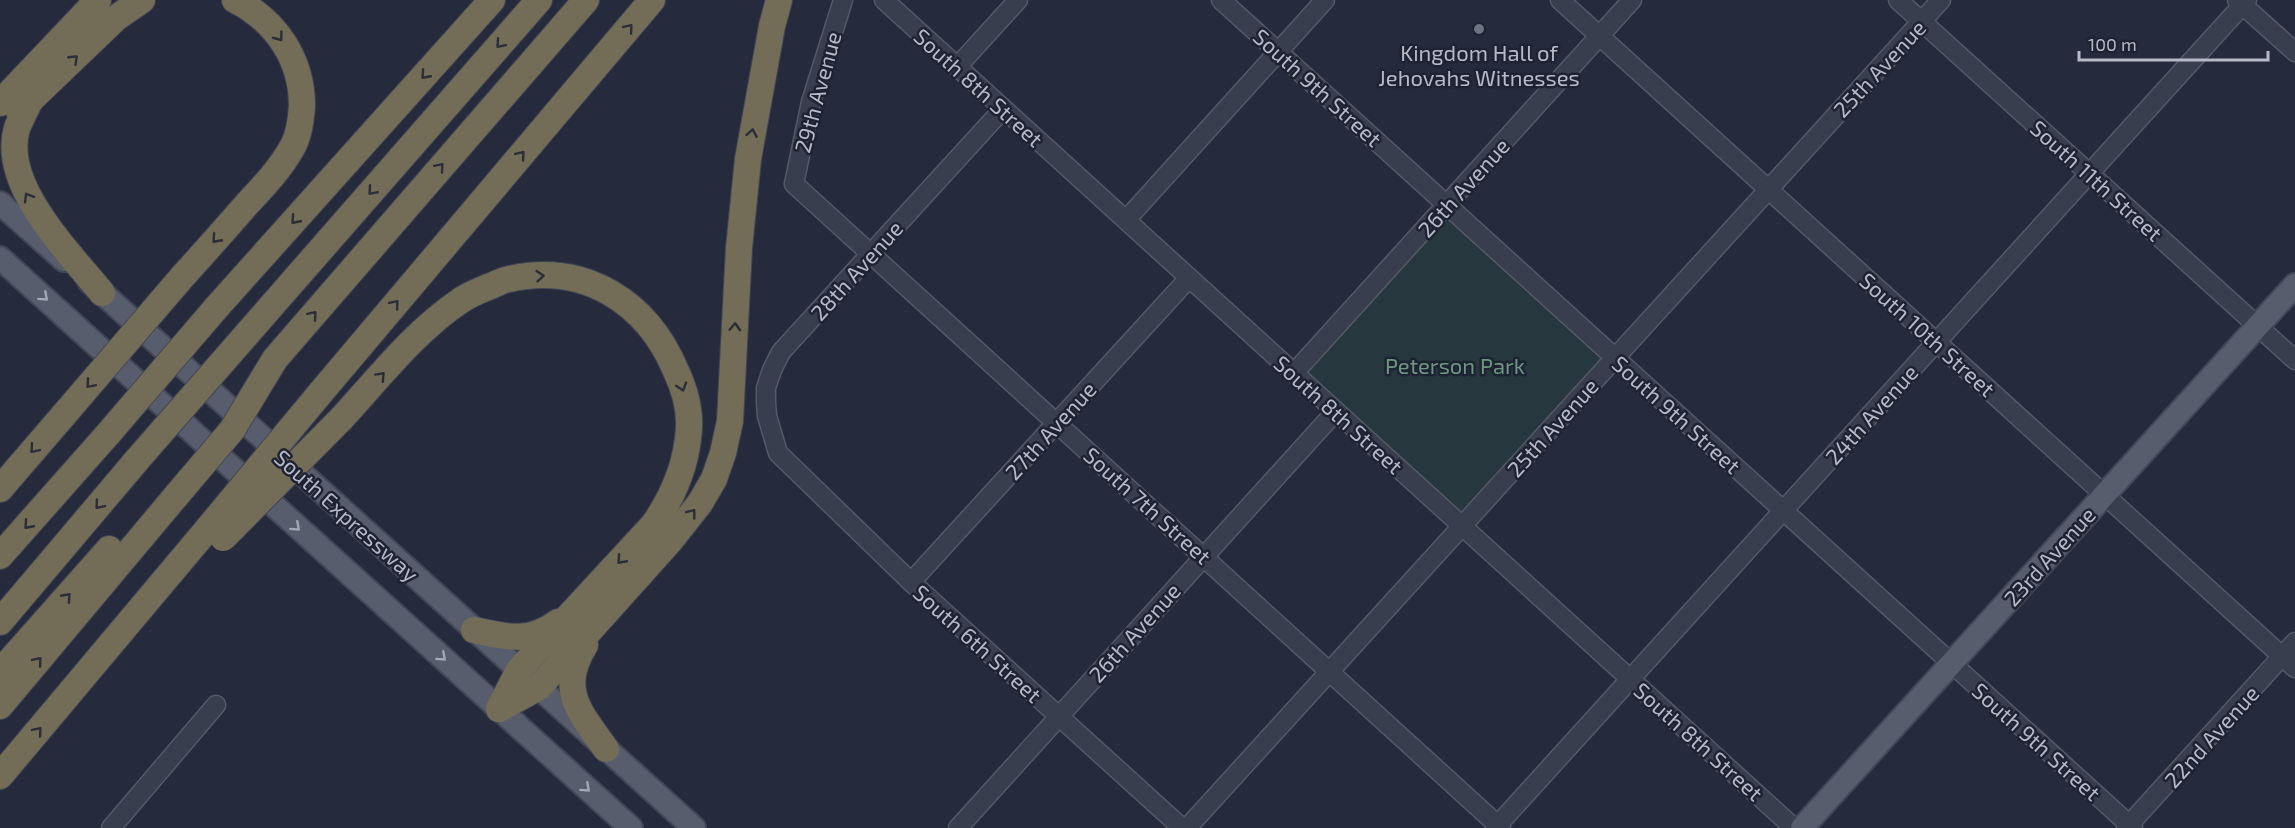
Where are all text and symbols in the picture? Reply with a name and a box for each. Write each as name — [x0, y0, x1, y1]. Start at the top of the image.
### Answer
street label: 25th Avenue — [1827, 14, 1931, 122]
street label: South 8th Street — [909, 22, 1049, 152]
marker: Kingdom Hall of Jehovahs Witnesses — [1472, 22, 1486, 36]
street label: South 9th Street — [1249, 23, 1387, 151]
one-way arrow — [622, 24, 633, 35]
scale bar — [2079, 24, 2268, 62]
street label: 29th Avenue — [788, 29, 846, 155]
one-way arrow — [272, 30, 283, 41]
text: 100 m — [2088, 33, 2137, 55]
one-way arrow — [496, 37, 507, 48]
place label: Kingdom Hall of Jehovahs Witnesses — [1378, 39, 1580, 90]
one-way arrow — [68, 55, 78, 66]
one-way arrow — [421, 68, 432, 79]
street label: South 11th Street — [2026, 114, 2168, 246]
one-way arrow — [745, 128, 758, 138]
street label: 26th Avenue — [1412, 132, 1514, 242]
one-way arrow — [514, 151, 525, 162]
one-way arrow — [433, 163, 444, 174]
one-way arrow — [368, 184, 379, 195]
one-way arrow — [23, 193, 35, 203]
one-way arrow — [291, 213, 302, 224]
street label: 28th Avenue — [805, 215, 907, 325]
one-way arrow — [212, 232, 223, 243]
street label: South 10th Street — [1855, 267, 2001, 401]
one-way arrow — [536, 270, 545, 283]
one-way arrow — [37, 290, 47, 301]
one-way arrow — [388, 300, 399, 311]
one-way arrow — [306, 311, 317, 322]
one-way arrow — [728, 322, 741, 331]
street label: South 8th Street — [1269, 349, 1409, 479]
street label: South 9th Street — [1608, 350, 1746, 478]
park label: Peterson Park — [1385, 352, 1525, 378]
street label: 24th Avenue — [1819, 359, 1923, 469]
one-way arrow — [373, 372, 384, 383]
street label: 25th Avenue — [1501, 372, 1603, 482]
street label: 27th Avenue — [999, 376, 1101, 484]
one-way arrow — [86, 377, 97, 388]
one-way arrow — [675, 381, 687, 392]
street label: South 7th Street — [1079, 441, 1217, 569]
one-way arrow — [30, 442, 41, 453]
street label: South Expressway — [270, 444, 425, 587]
one-way arrow — [95, 498, 106, 509]
street label: 23rd Avenue — [1998, 501, 2100, 611]
one-way arrow — [685, 509, 696, 520]
one-way arrow — [24, 518, 35, 529]
one-way arrow — [289, 520, 300, 531]
one-way arrow — [617, 553, 628, 564]
street label: 26th Avenue — [1083, 577, 1185, 687]
street label: South 6th Street — [909, 579, 1047, 707]
one-way arrow — [60, 593, 71, 604]
one-way arrow — [435, 650, 445, 661]
one-way arrow — [30, 657, 41, 668]
street label: South 8th Street — [1629, 676, 1769, 806]
street label: South 9th Street — [1968, 677, 2106, 805]
street label: 22nd Avenue — [2158, 680, 2264, 792]
one-way arrow — [30, 727, 41, 738]
one-way arrow — [579, 781, 590, 792]

